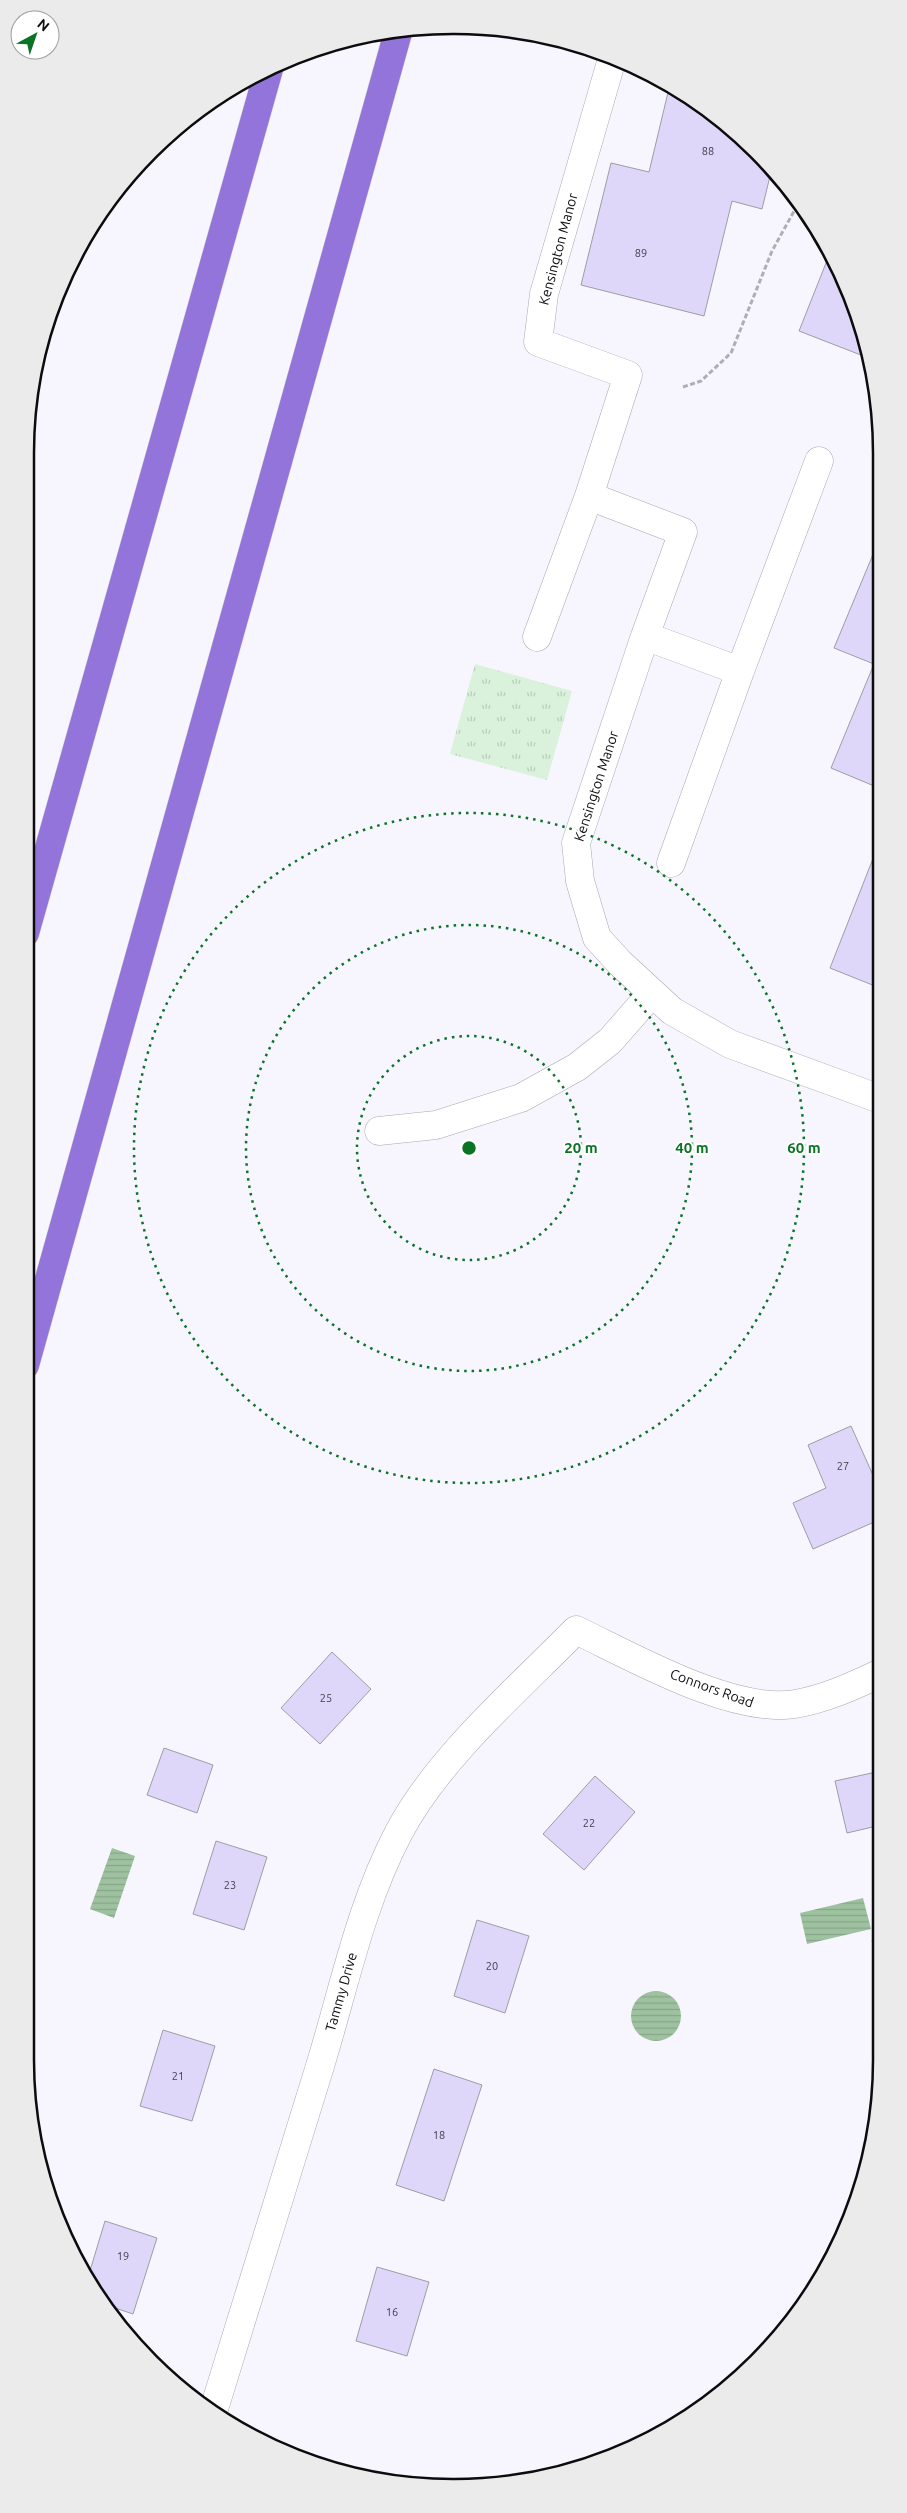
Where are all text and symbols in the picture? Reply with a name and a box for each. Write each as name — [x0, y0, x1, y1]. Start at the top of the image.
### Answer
north arrow — [10, 10, 60, 60]
text: N — [34, 16, 53, 35]
house number: 88 — [702, 145, 714, 157]
street label: Kensington Manor — [535, 191, 581, 307]
house number: 89 — [635, 247, 647, 259]
street label: Kensington Manor — [571, 728, 622, 843]
centre of rings — [460, 1139, 478, 1157]
text: 20 m — [564, 1139, 598, 1156]
text: 40 m — [675, 1139, 709, 1156]
text: 60 m — [787, 1139, 821, 1156]
house number: 27 — [837, 1460, 849, 1472]
street label: Connors Road — [668, 1665, 756, 1711]
house number: 25 — [320, 1692, 332, 1704]
house number: 22 — [583, 1817, 595, 1829]
house number: 23 — [224, 1879, 236, 1891]
street label: Tammy Drive — [322, 1951, 360, 2033]
house number: 20 — [486, 1960, 498, 1972]
house number: 21 — [172, 2070, 184, 2082]
house number: 18 — [433, 2129, 445, 2141]
house number: 19 — [117, 2250, 129, 2262]
house number: 16 — [386, 2306, 398, 2318]

